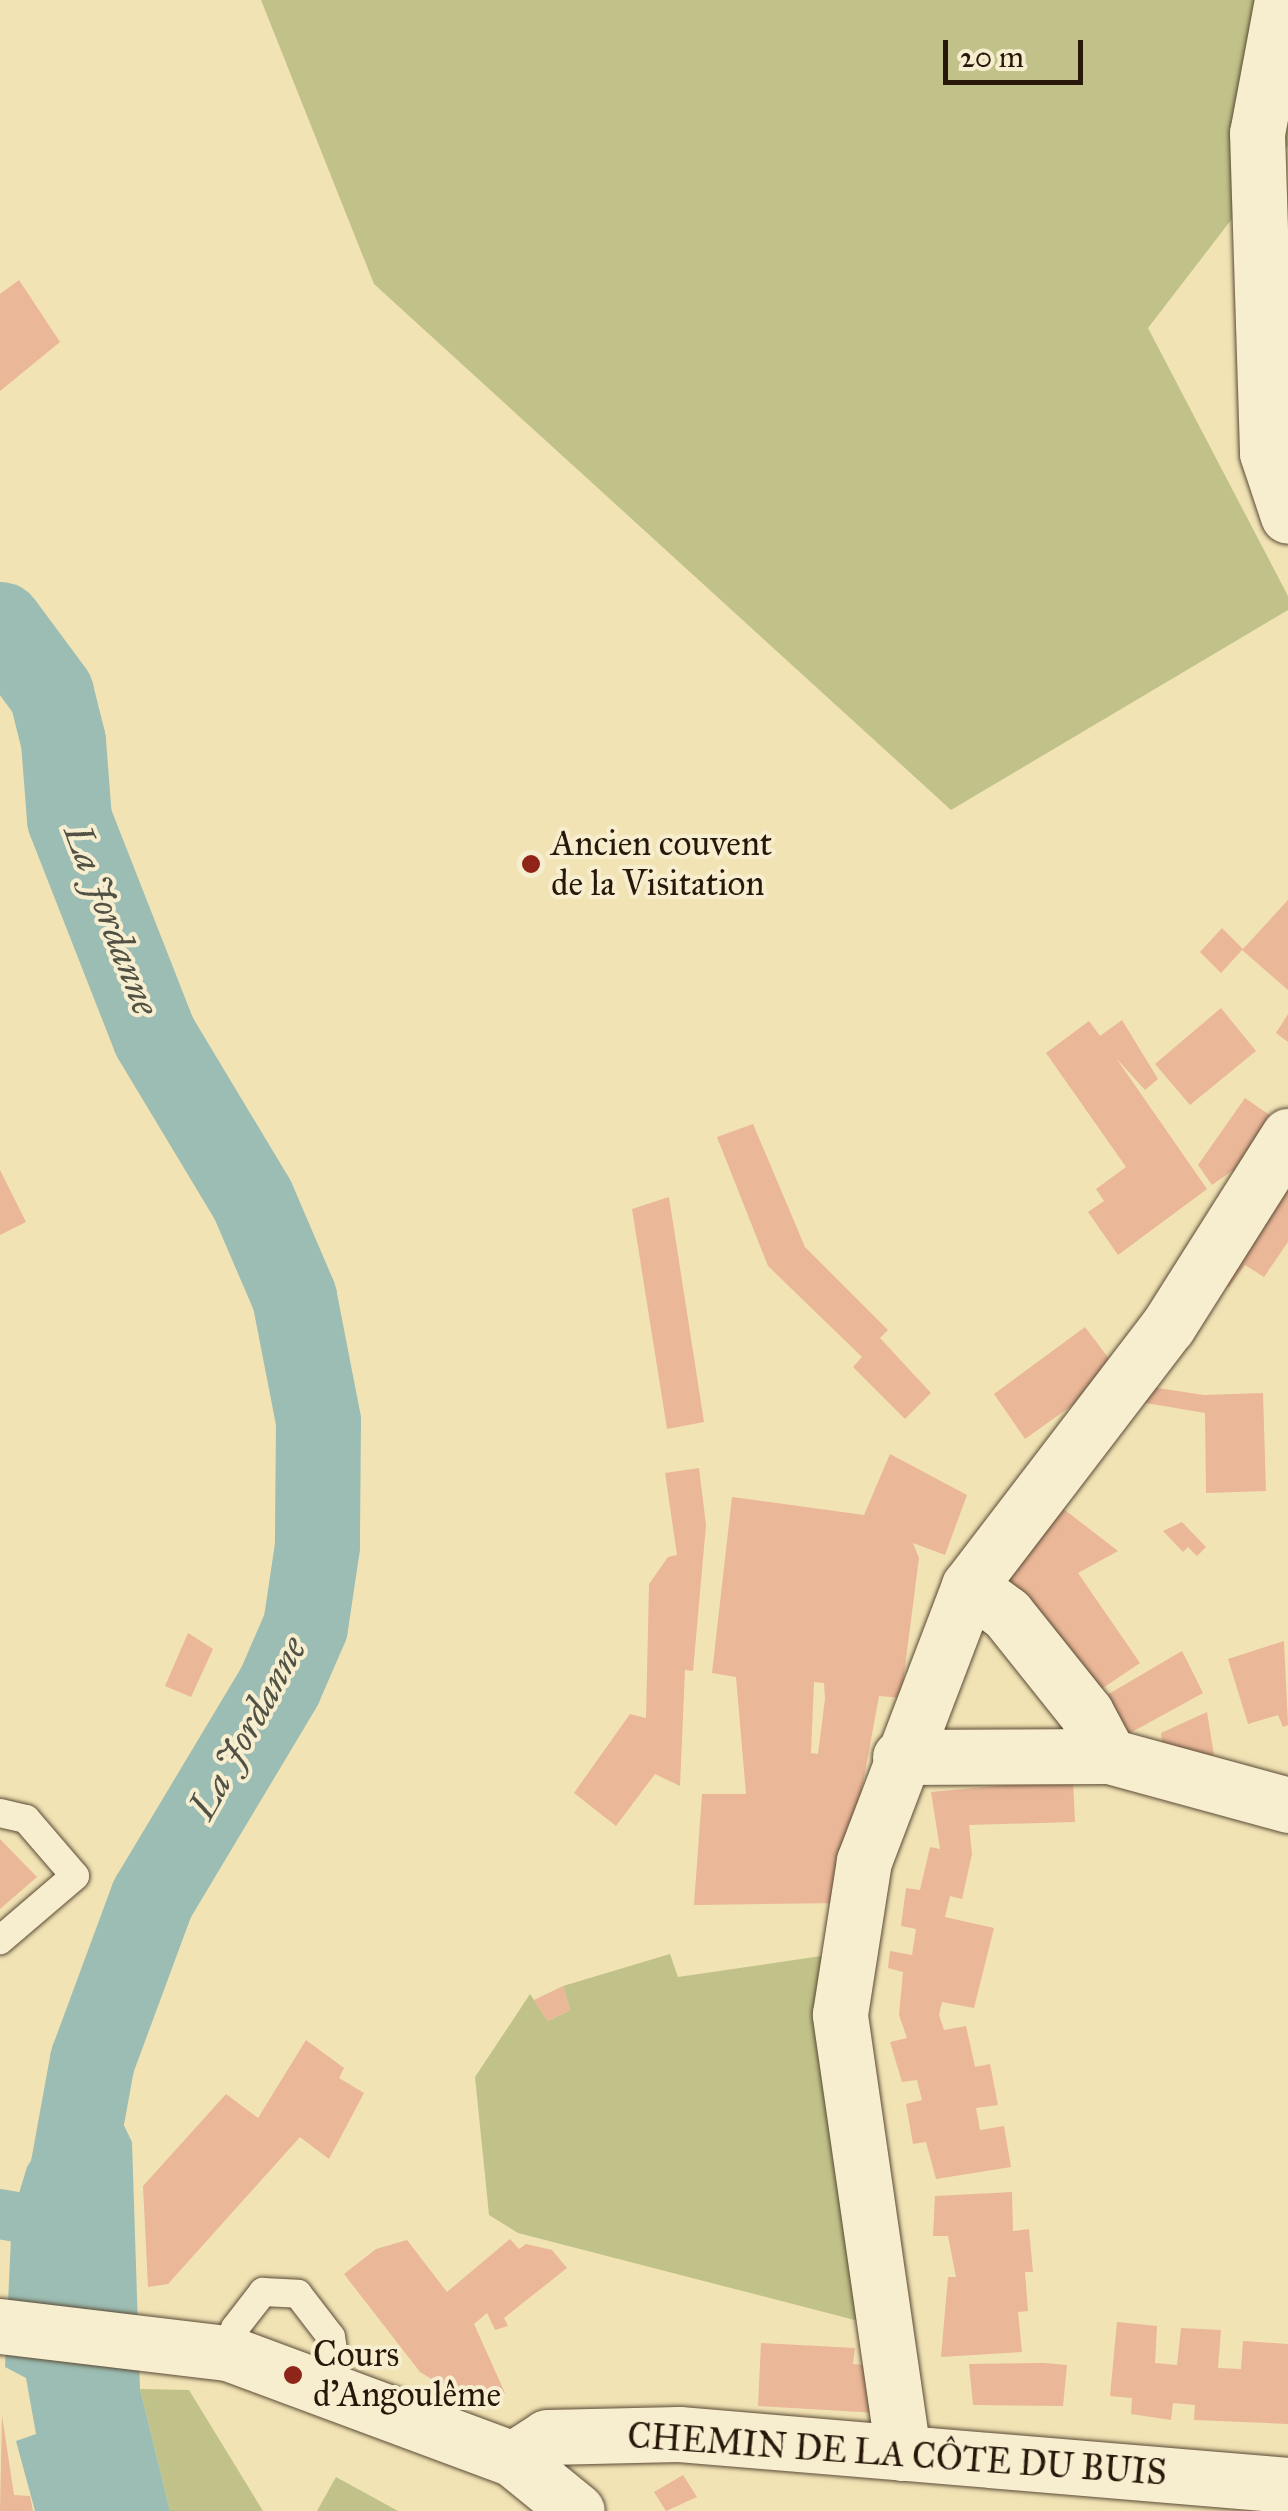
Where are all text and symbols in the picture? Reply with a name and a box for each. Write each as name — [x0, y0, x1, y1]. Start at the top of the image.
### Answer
scale bar — [948, 20, 1088, 82]
text: 20 m — [960, 39, 1024, 75]
water label: La Jordanne — [54, 818, 168, 1022]
place label: Ancien couvent de la Visitation — [551, 823, 772, 905]
marker: Ancien couvent de la Visitation — [520, 853, 542, 875]
water label: La Jordanne — [179, 1629, 317, 1827]
place label: Cours d'Angoulême — [313, 2334, 501, 2416]
marker: Cours d'Angoulême — [282, 2364, 304, 2386]
street label: CHEMIN DE LA CÔTE DU BUIS — [626, 2415, 1168, 2495]

